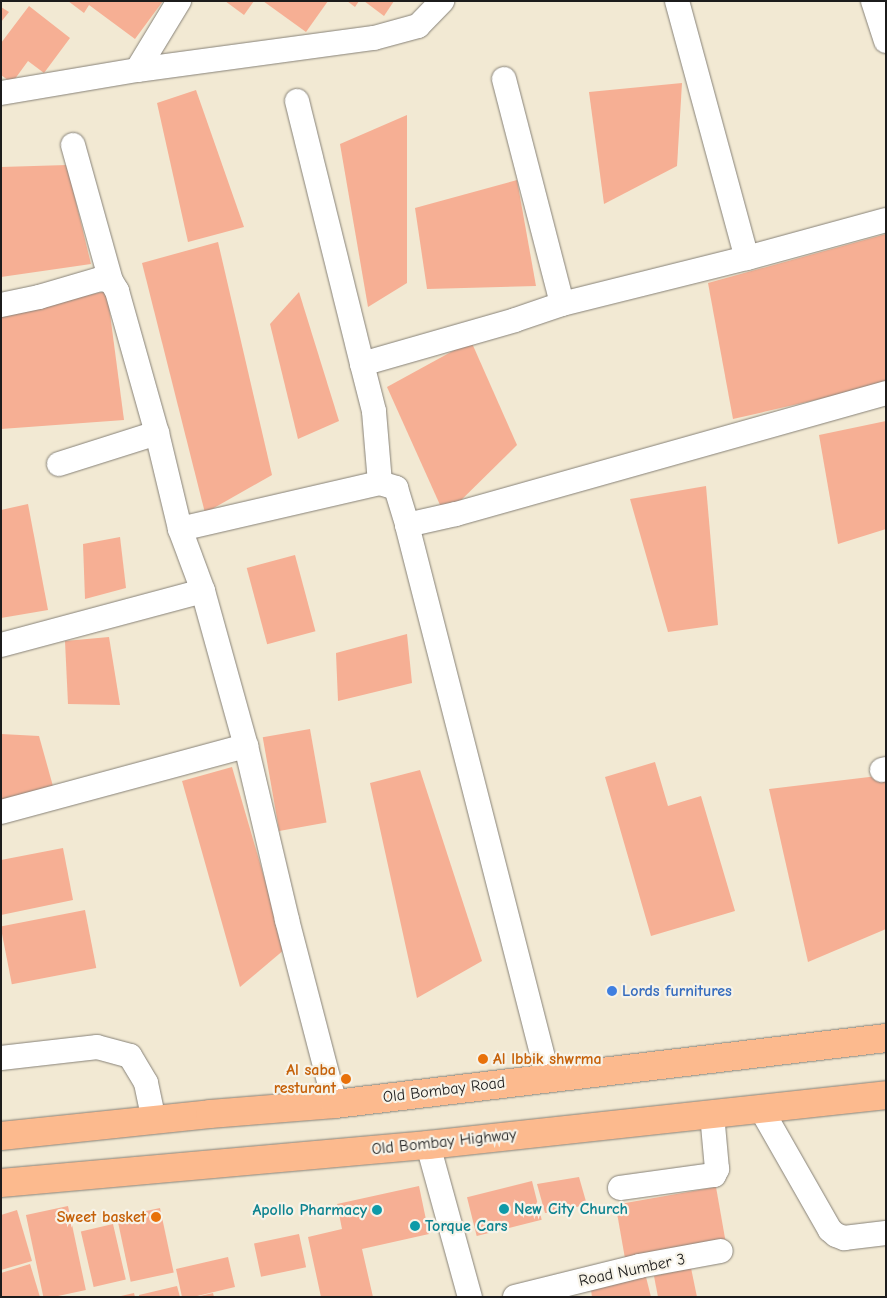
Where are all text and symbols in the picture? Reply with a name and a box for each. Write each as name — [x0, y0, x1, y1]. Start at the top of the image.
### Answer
place label: Lords furnitures — [622, 981, 732, 1001]
marker: Lords furnitures — [606, 985, 618, 997]
place label: Al lbbik shwrma — [493, 1049, 602, 1069]
marker: Al lbbik shwrma — [477, 1053, 489, 1065]
place label: Al saba resturant — [274, 1060, 336, 1098]
marker: Al saba resturant — [340, 1073, 352, 1085]
street label: Old Bombay Road — [382, 1073, 506, 1107]
street label: Old Bombay Highway — [371, 1125, 517, 1159]
place label: New City Church — [514, 1199, 628, 1219]
place label: Apollo Pharmacy — [252, 1200, 367, 1220]
marker: New City Church — [498, 1203, 510, 1215]
marker: Apollo Pharmacy — [371, 1204, 383, 1216]
place label: Sweet basket — [57, 1207, 146, 1227]
marker: Sweet basket — [150, 1211, 162, 1223]
place label: Torque Cars — [425, 1216, 508, 1236]
marker: Torque Cars — [409, 1220, 421, 1232]
street label: Road Number 3 — [577, 1249, 687, 1291]

